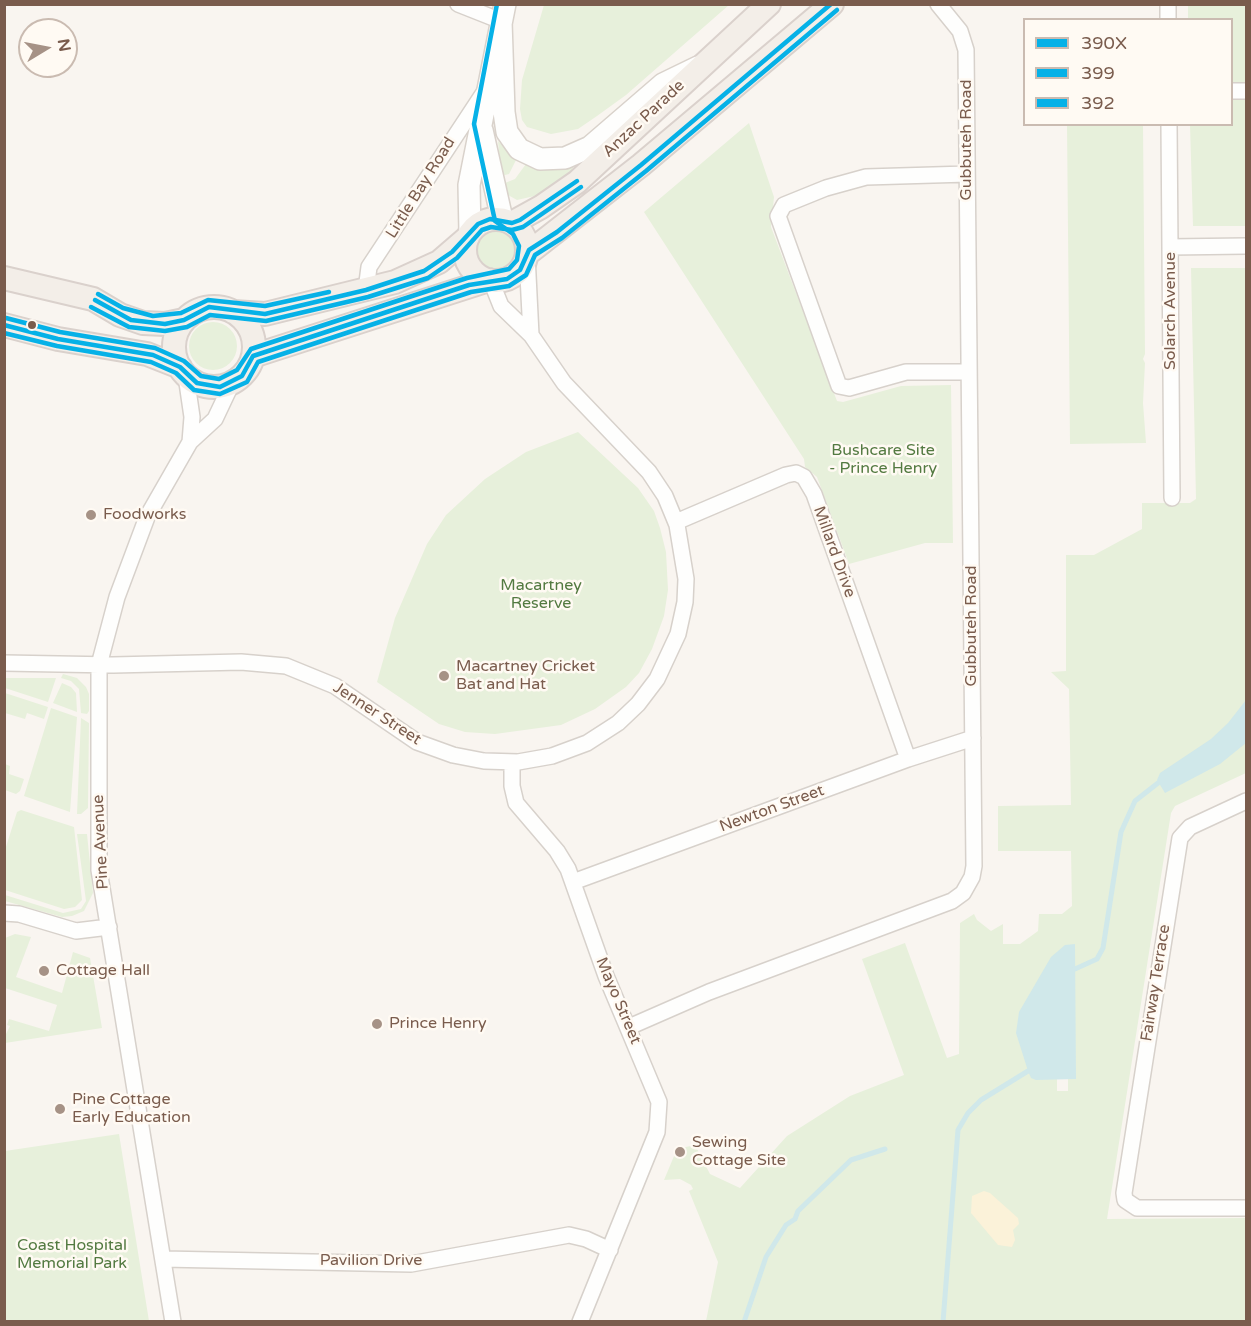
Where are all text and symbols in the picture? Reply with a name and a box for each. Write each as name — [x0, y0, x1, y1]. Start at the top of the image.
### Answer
north arrow — [18, 18, 78, 78]
legend — [1023, 18, 1233, 126]
text: 390X — [1081, 32, 1127, 54]
text: N — [53, 37, 75, 53]
text: 399 — [1081, 62, 1115, 84]
street label: Anzac Parade — [599, 76, 689, 162]
street label: Gubbuteh Road — [957, 80, 977, 200]
text: 392 — [1081, 92, 1115, 114]
street label: Little Bay Road — [382, 134, 460, 242]
street label: Solarch Avenue — [1161, 252, 1181, 370]
unlabelled marker — [26, 319, 38, 331]
park label: Bushcare Site - Prince Henry — [829, 441, 937, 479]
street label: Millard Drive — [809, 504, 859, 600]
place label: Foodworks — [103, 505, 186, 525]
marker: Foodworks — [84, 508, 98, 522]
street label: Gubbuteh Road — [962, 566, 982, 686]
park label: Macartney Reserve — [500, 576, 582, 614]
place label: Macartney Cricket Bat and Hat — [456, 657, 595, 695]
marker: Macartney Cricket Bat and Hat — [437, 669, 451, 683]
street label: Jenner Street — [329, 678, 425, 750]
street label: Newton Street — [717, 781, 827, 837]
street label: Pine Avenue — [89, 794, 113, 890]
street label: Fairway Terrace — [1137, 923, 1175, 1043]
street label: Mayo Street — [591, 955, 645, 1047]
place label: Cottage Hall — [56, 961, 150, 981]
marker: Cottage Hall — [37, 964, 51, 978]
place label: Prince Henry — [389, 1014, 487, 1034]
marker: Prince Henry — [370, 1017, 384, 1031]
place label: Pine Cottage Early Education — [72, 1090, 191, 1128]
marker: Pine Cottage Early Education — [53, 1102, 67, 1116]
place label: Sewing Cottage Site — [692, 1133, 786, 1171]
marker: Sewing Cottage Site — [673, 1145, 687, 1159]
park label: Coast Hospital Memorial Park — [17, 1236, 127, 1274]
street label: Pavilion Drive — [320, 1251, 422, 1271]

